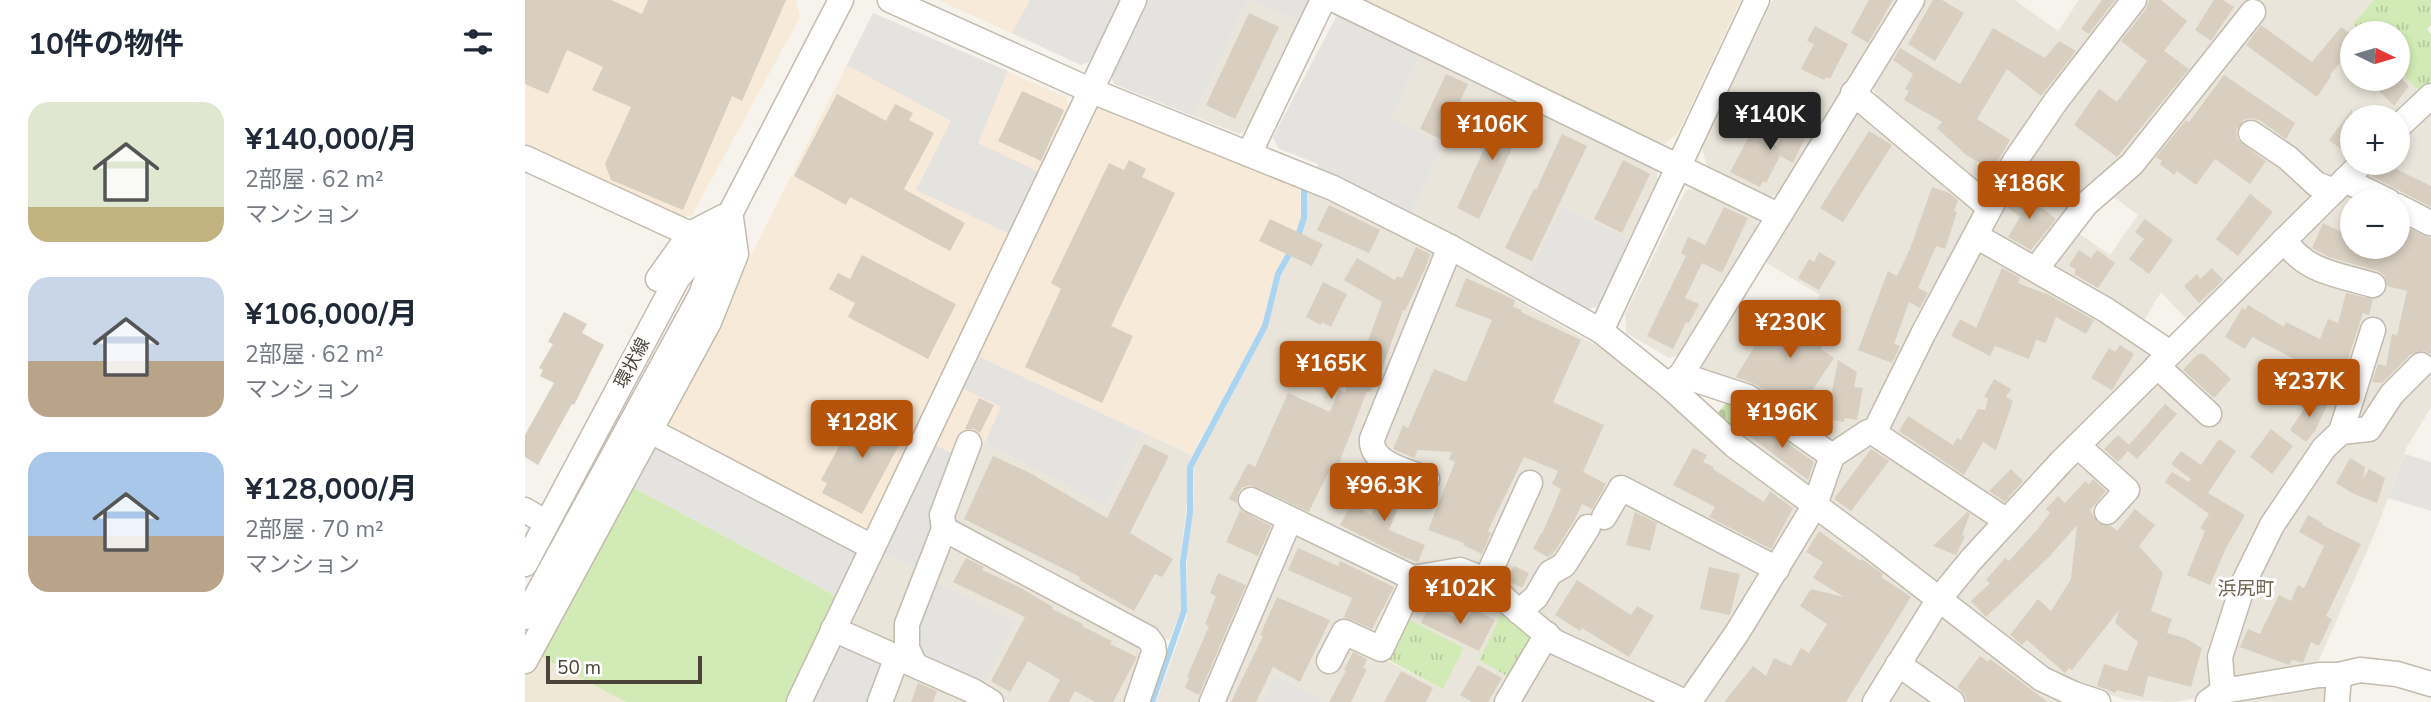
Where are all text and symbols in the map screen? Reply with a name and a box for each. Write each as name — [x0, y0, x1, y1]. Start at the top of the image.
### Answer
north arrow — [2340, 21, 2410, 91]
map controls — [2340, 21, 2410, 259]
icon: filters — [459, 23, 497, 61]
text: 10件の物件 — [28, 24, 184, 65]
pin: ¥140K — [1721, 92, 1819, 152]
text: ¥140K — [1735, 99, 1805, 130]
pin: ¥106K — [1443, 102, 1541, 162]
button: + — [2340, 105, 2410, 175]
text: ¥106K — [1457, 109, 1527, 140]
text: ¥140,000/月 — [245, 119, 418, 160]
icon: home — [84, 130, 168, 214]
pin: ¥186K — [1980, 162, 2078, 221]
text: 2部屋 · 62 m² — [245, 164, 384, 195]
text: ¥186K — [1994, 168, 2064, 199]
button: − — [2340, 189, 2410, 259]
text: マンション — [245, 199, 360, 230]
text: ¥106,000/月 — [245, 294, 418, 335]
pin: ¥230K — [1741, 300, 1839, 360]
icon: home — [84, 305, 168, 389]
text: ¥230K — [1755, 307, 1825, 338]
street label: 環状線 — [609, 334, 655, 392]
text: 2部屋 · 62 m² — [245, 339, 384, 370]
pin: ¥165K — [1282, 342, 1380, 401]
text: ¥165K — [1296, 348, 1366, 379]
pin: ¥237K — [2260, 360, 2358, 419]
text: ¥237K — [2274, 366, 2344, 397]
text: マンション — [245, 374, 360, 405]
pin: ¥196K — [1733, 391, 1831, 450]
text: ¥196K — [1747, 397, 1817, 428]
pin: ¥128K — [813, 400, 911, 460]
text: ¥128K — [827, 407, 897, 438]
pin: ¥96.3K — [1327, 463, 1441, 523]
text: ¥128,000/月 — [245, 469, 418, 510]
text: ¥96.3K — [1346, 470, 1422, 501]
icon: home — [84, 480, 168, 564]
text: 2部屋 · 70 m² — [245, 514, 384, 545]
text: マンション — [245, 549, 360, 580]
pin: ¥102K — [1411, 566, 1509, 626]
text: ¥102K — [1425, 573, 1495, 604]
district label: 浜尻町 — [2217, 576, 2275, 602]
scale bar — [546, 653, 702, 685]
text: 50 m — [557, 655, 601, 681]

